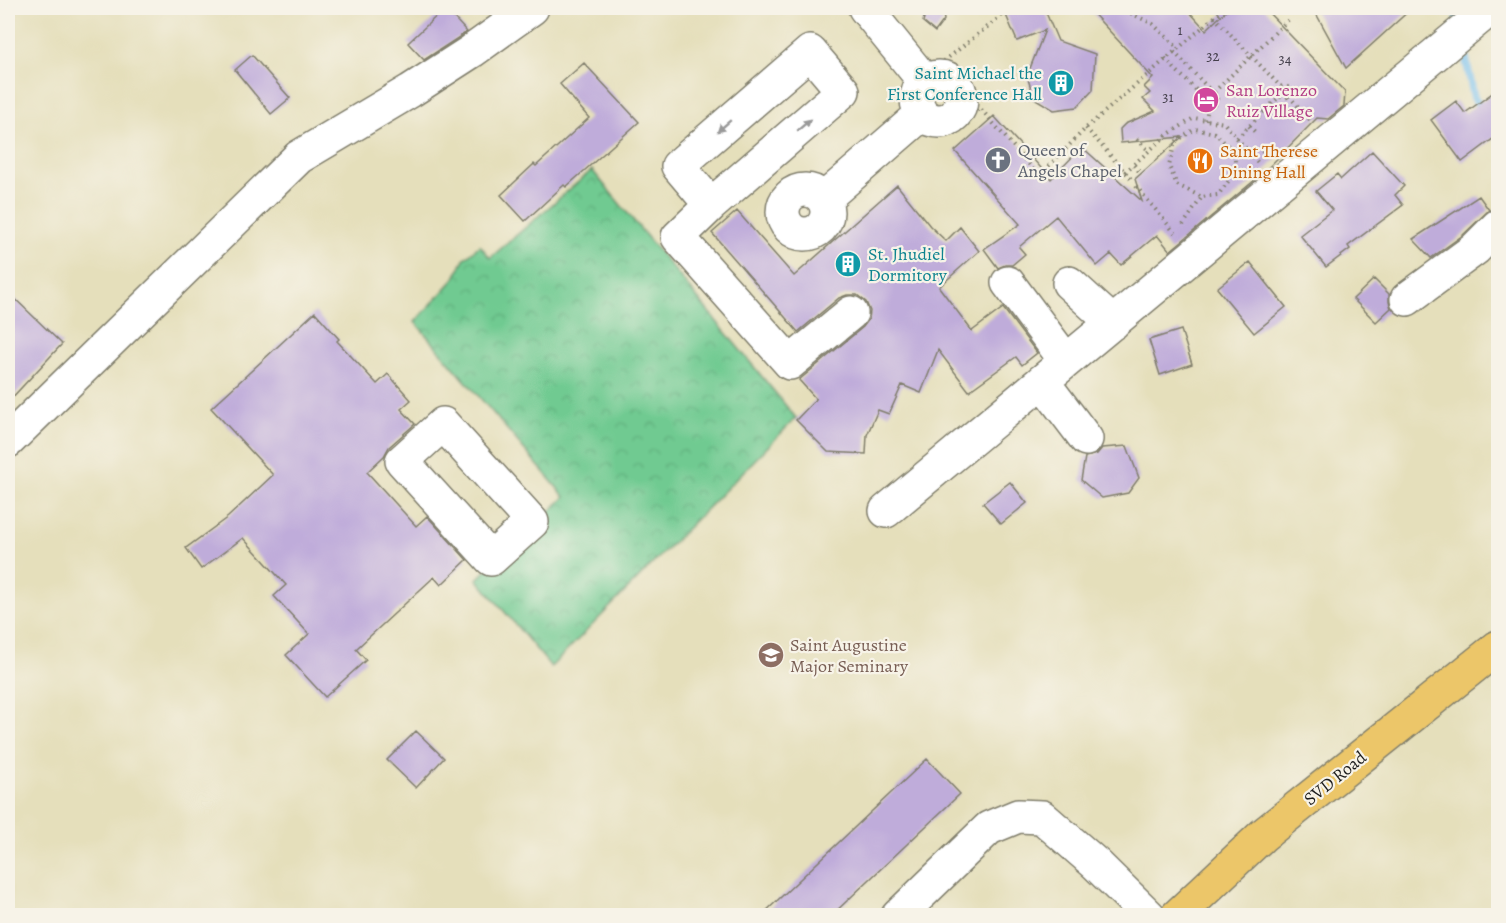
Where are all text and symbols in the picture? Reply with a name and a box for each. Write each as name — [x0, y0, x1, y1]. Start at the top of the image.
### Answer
house number: 1 — [1177, 20, 1183, 40]
house number: 32 — [1206, 46, 1220, 66]
house number: 34 — [1278, 49, 1292, 69]
place label: Saint Michael the First Conference Hall — [887, 61, 1043, 106]
building icon: Saint Michael the First Conference Hall — [1046, 68, 1076, 98]
place label: San Lorenzo Ruiz Village — [1226, 78, 1317, 123]
hotel icon: San Lorenzo Ruiz Village — [1191, 85, 1221, 115]
house number: 31 — [1162, 87, 1174, 107]
one-way arrow — [717, 119, 732, 132]
one-way arrow — [796, 119, 811, 132]
place label: Queen of Angels Chapel — [1017, 138, 1122, 183]
place label: Saint Therese Dining Hall — [1220, 139, 1318, 184]
church icon: Queen of Angels Chapel — [983, 145, 1013, 175]
restaurant icon: Saint Therese Dining Hall — [1185, 146, 1215, 176]
place label: St. Jhudiel Dormitory — [868, 242, 948, 287]
building icon: St. Jhudiel Dormitory — [833, 249, 863, 279]
place label: Saint Augustine Major Seminary — [790, 633, 909, 678]
school or university icon: Saint Augustine Major Seminary — [756, 640, 786, 670]
street label: SVD Road — [1299, 745, 1372, 811]

